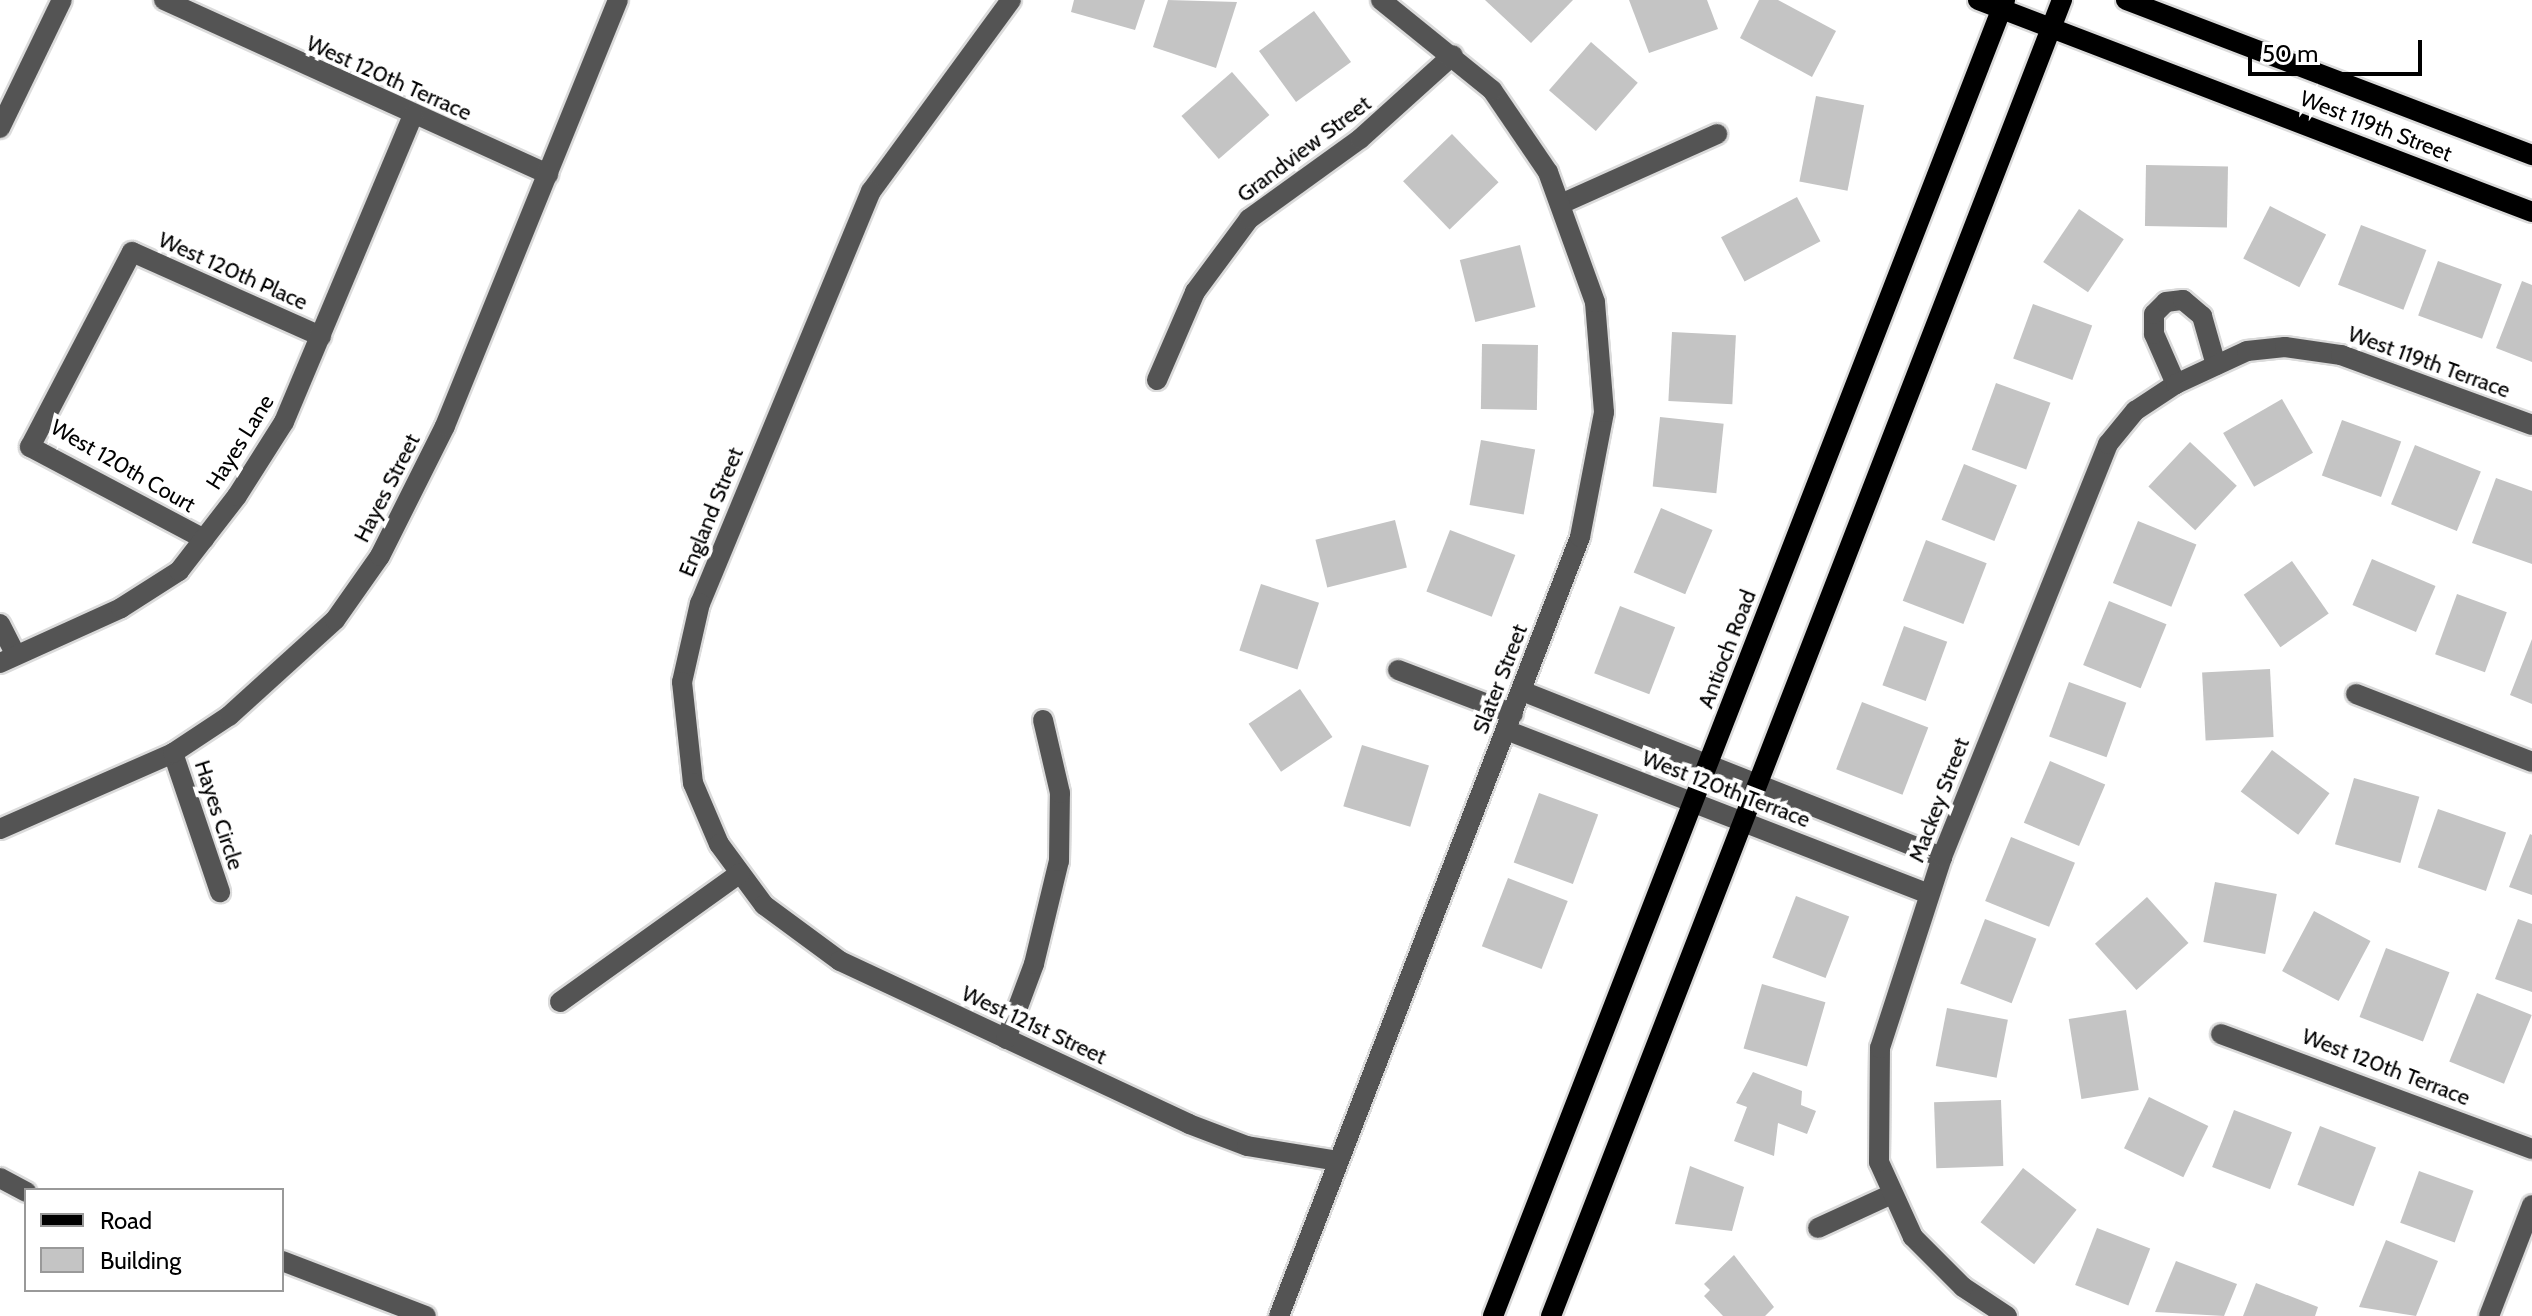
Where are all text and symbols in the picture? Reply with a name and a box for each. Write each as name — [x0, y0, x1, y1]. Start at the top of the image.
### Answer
scale bar — [2252, 24, 2426, 74]
street label: West 120th Terrace — [302, 30, 476, 126]
text: 50 m — [2262, 39, 2318, 68]
street label: West 119th Street — [2296, 85, 2456, 167]
street label: Grandview Street — [1232, 90, 1376, 208]
street label: West 120th Place — [154, 226, 312, 316]
street label: West 119th Terrace — [2344, 320, 2514, 404]
street label: Hayes Lane — [201, 390, 279, 494]
street label: West 120th Court — [46, 414, 200, 518]
street label: Hayes Street — [348, 429, 426, 547]
street label: England Street — [673, 444, 749, 580]
street label: Antioch Road — [1692, 586, 1762, 712]
street label: Slater Street — [1467, 620, 1533, 738]
street label: Mackey Street — [1903, 734, 1975, 866]
street label: West 120th Terrace — [1638, 745, 1814, 833]
street label: Hayes Circle — [189, 757, 249, 873]
street label: West 121st Street — [957, 980, 1111, 1070]
street label: West 120th Terrace — [2298, 1023, 2474, 1111]
legend — [24, 1188, 284, 1292]
text: Road — [100, 1206, 152, 1235]
text: Building — [100, 1246, 181, 1275]

